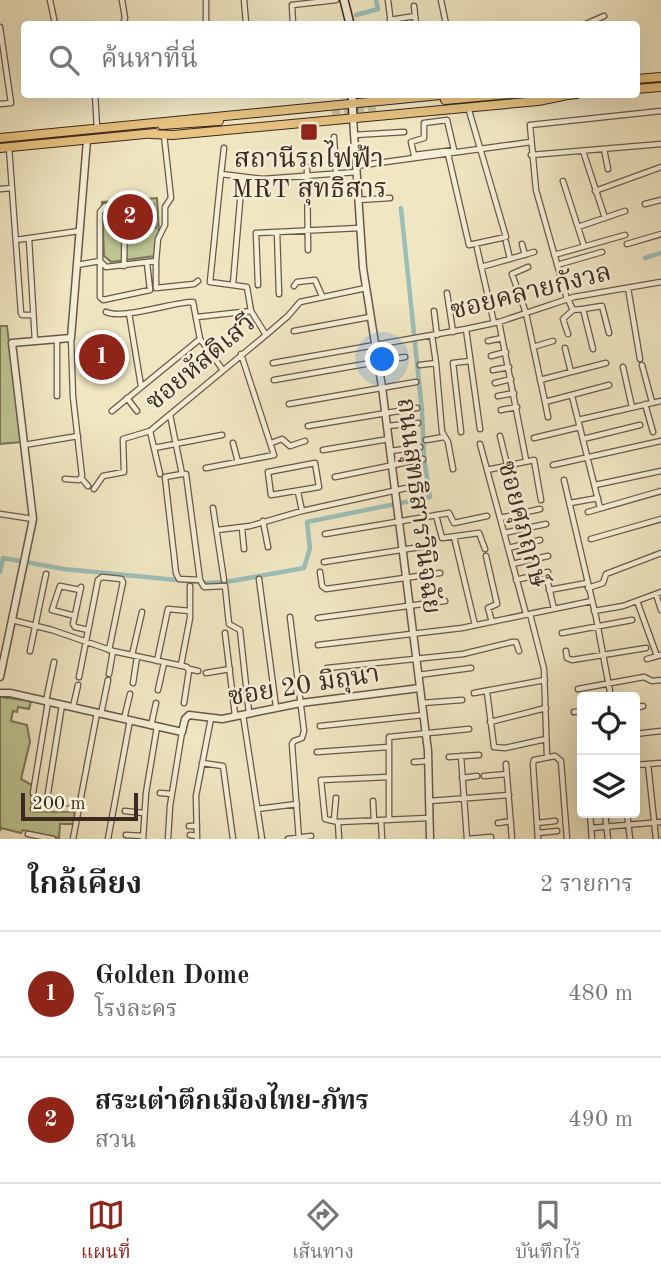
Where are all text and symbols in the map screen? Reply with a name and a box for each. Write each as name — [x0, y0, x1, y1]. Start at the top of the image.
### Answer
search box — [21, 21, 640, 98]
icon: search — [45, 41, 83, 79]
text: ค้นหาที่นี่ — [101, 47, 198, 73]
marker: สถานีรถไฟฟ้า MRT สุทธิสาร — [299, 122, 319, 142]
place label: สถานีรถไฟฟ้า MRT สุทธิสาร — [231, 140, 387, 206]
pin: 2 — [107, 191, 153, 243]
street label: ซอยคลายกังวล — [447, 258, 614, 325]
street label: ซอยหัสดิเสวี — [140, 309, 261, 416]
pin: 1 — [79, 331, 125, 383]
your location — [365, 342, 399, 376]
street label: ถนนสุทธิสารวินิจฉัย — [389, 396, 446, 616]
street label: ซอยศุภฤกษ์ — [490, 457, 556, 591]
street label: ซอย 20 มิถุนา — [226, 659, 382, 714]
map controls — [577, 692, 640, 818]
button: locate — [577, 692, 640, 755]
button: layers — [577, 755, 640, 818]
scale bar — [21, 790, 138, 822]
text: 200 m — [32, 795, 85, 814]
text: ใกล้เคียง — [28, 870, 142, 900]
text: 2 รายการ — [540, 873, 633, 896]
text: Golden Dome — [95, 963, 249, 989]
text: 1 — [44, 982, 58, 1005]
text: 480 m — [568, 982, 633, 1005]
text: โรงละคร — [95, 998, 177, 1021]
text: สระเต่าตึกเมืองไทย-ภัทร — [95, 1089, 369, 1115]
text: 2 — [44, 1108, 58, 1131]
text: 490 m — [568, 1108, 633, 1131]
text: สวน — [95, 1129, 136, 1152]
tab: แผนที่ — [81, 1196, 131, 1268]
tab: เส้นทาง — [292, 1196, 354, 1268]
tab: บันทึกไว้ — [516, 1196, 580, 1268]

